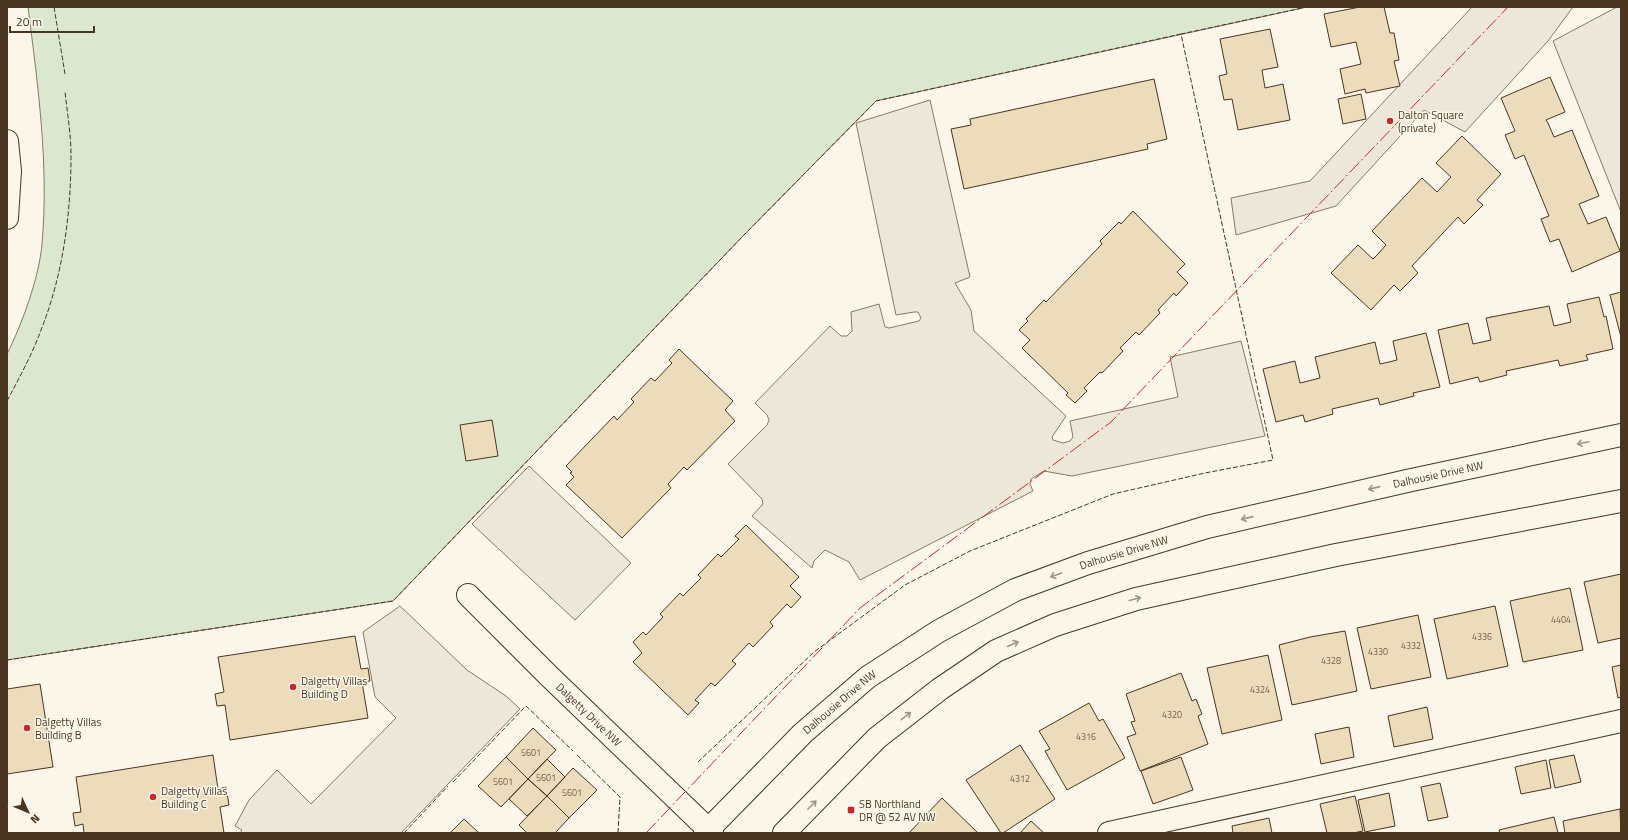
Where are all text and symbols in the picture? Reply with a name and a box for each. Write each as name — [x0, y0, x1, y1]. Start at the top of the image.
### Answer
scale bar — [10, 8, 94, 34]
text: 20 m — [16, 12, 42, 31]
place label: Dalton Square (private) — [1398, 107, 1464, 136]
marker: Dalton Square (private) — [1385, 116, 1395, 126]
one-way arrow — [1577, 440, 1590, 448]
street label: Dalhousie Drive NW — [1391, 457, 1485, 492]
one-way arrow — [1367, 485, 1380, 493]
one-way arrow — [1241, 514, 1254, 522]
street label: Dalhousie Drive NW — [1077, 531, 1170, 573]
one-way arrow — [1050, 571, 1062, 579]
one-way arrow — [1129, 595, 1142, 603]
house number: 4404 — [1551, 613, 1571, 626]
house number: 4336 — [1472, 630, 1492, 643]
house number: 4332 — [1401, 639, 1421, 652]
one-way arrow — [1007, 640, 1019, 647]
house number: 4330 — [1368, 645, 1388, 658]
house number: 4328 — [1321, 654, 1341, 667]
street label: Dalhousie Drive NW — [799, 666, 879, 738]
place label: Dalgetty Villas Building D — [301, 673, 367, 702]
street label: Dalgetty Drive NW — [553, 679, 625, 750]
marker: Dalgetty Villas Building D — [288, 682, 298, 692]
house number: 4324 — [1250, 683, 1270, 696]
house number: 4320 — [1162, 708, 1182, 721]
one-way arrow — [900, 712, 911, 721]
place label: Dalgetty Villas Building B — [35, 714, 101, 743]
marker: Dalgetty Villas Building B — [22, 723, 32, 733]
house number: 4316 — [1076, 730, 1096, 743]
house number: 5601 — [521, 746, 541, 759]
house number: 5601 — [536, 771, 556, 784]
house number: 4312 — [1010, 772, 1030, 785]
house number: 5601 — [493, 775, 513, 788]
place label: Dalgetty Villas Building C — [161, 783, 227, 812]
house number: 5601 — [562, 786, 582, 799]
north arrow — [8, 792, 48, 832]
marker: Dalgetty Villas Building C — [148, 792, 158, 802]
place label: SB Northland DR @ 52 AV NW — [859, 796, 936, 825]
one-way arrow — [807, 800, 816, 810]
marker: SB Northland DR @ 52 AV NW — [846, 805, 856, 815]
text: N — [27, 811, 44, 827]

